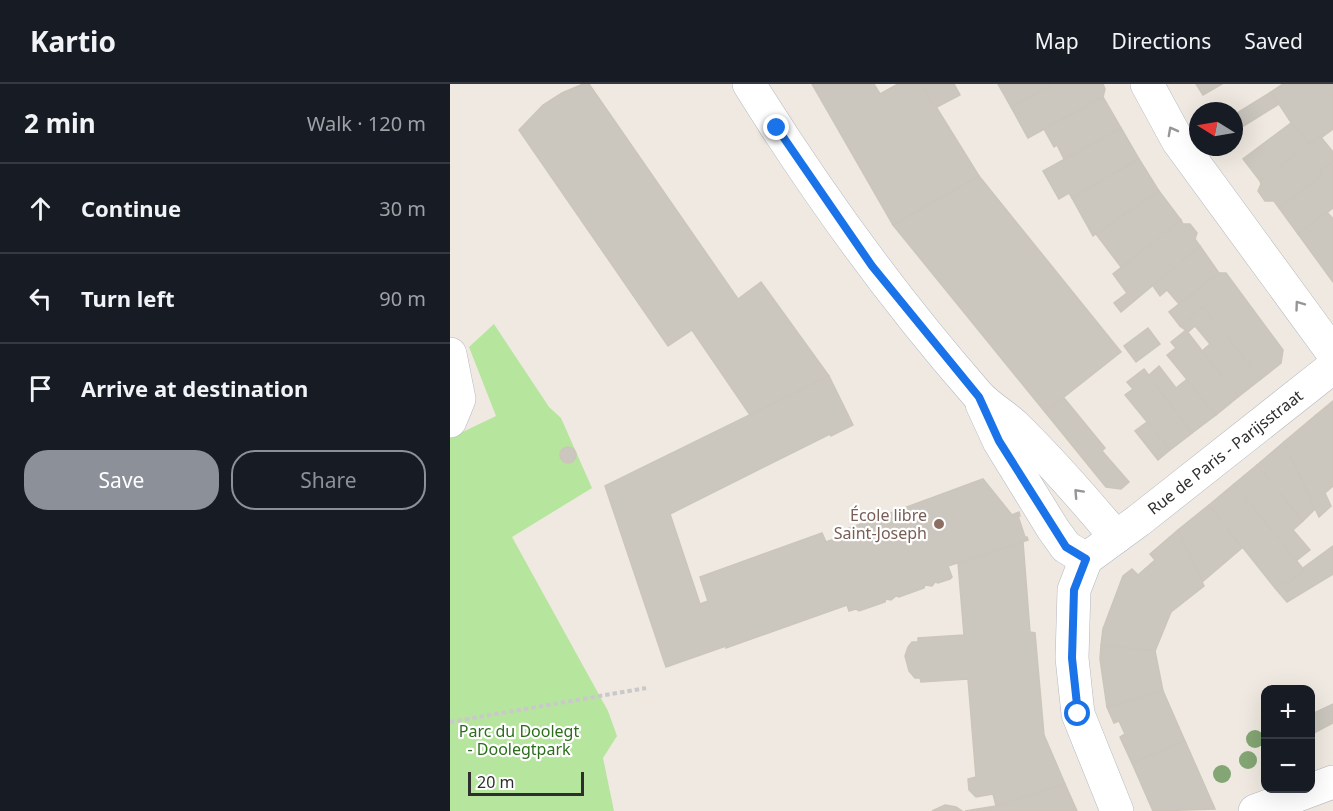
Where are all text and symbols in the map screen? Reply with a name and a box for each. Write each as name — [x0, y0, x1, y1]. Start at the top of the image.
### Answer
text: Kartio — [30, 22, 116, 60]
text: Map — [1035, 27, 1079, 55]
text: Directions — [1112, 27, 1211, 55]
text: Saved — [1244, 27, 1303, 55]
north arrow — [1189, 102, 1243, 156]
text: 2 min — [24, 105, 96, 141]
text: Walk · 120 m — [307, 110, 426, 137]
route end — [763, 114, 789, 140]
one-way arrow — [1168, 126, 1179, 137]
icon: ahead — [24, 192, 57, 225]
text: Continue — [81, 193, 181, 223]
text: 30 m — [379, 195, 426, 222]
icon: left — [24, 282, 57, 315]
text: Turn left — [81, 283, 175, 313]
text: 90 m — [379, 285, 426, 312]
one-way arrow — [1295, 301, 1306, 312]
icon: arrive — [24, 372, 57, 405]
text: Arrive at destination — [81, 373, 308, 403]
street label: Rue de Paris - Parijsstraat — [1143, 384, 1307, 520]
button: Save — [24, 450, 219, 510]
button: Share — [231, 450, 426, 510]
one-way arrow — [1074, 489, 1085, 499]
place label: École libre Saint-Joseph — [834, 504, 927, 544]
marker: École libre Saint-Joseph — [932, 517, 946, 531]
map controls — [1261, 685, 1315, 793]
button: + — [1261, 685, 1315, 739]
route start — [1064, 700, 1090, 726]
park label: Parc du Doolegt - Doolegtpark — [459, 720, 579, 760]
button: − — [1261, 739, 1315, 793]
scale bar — [468, 769, 584, 796]
text: 20 m — [477, 771, 514, 793]

